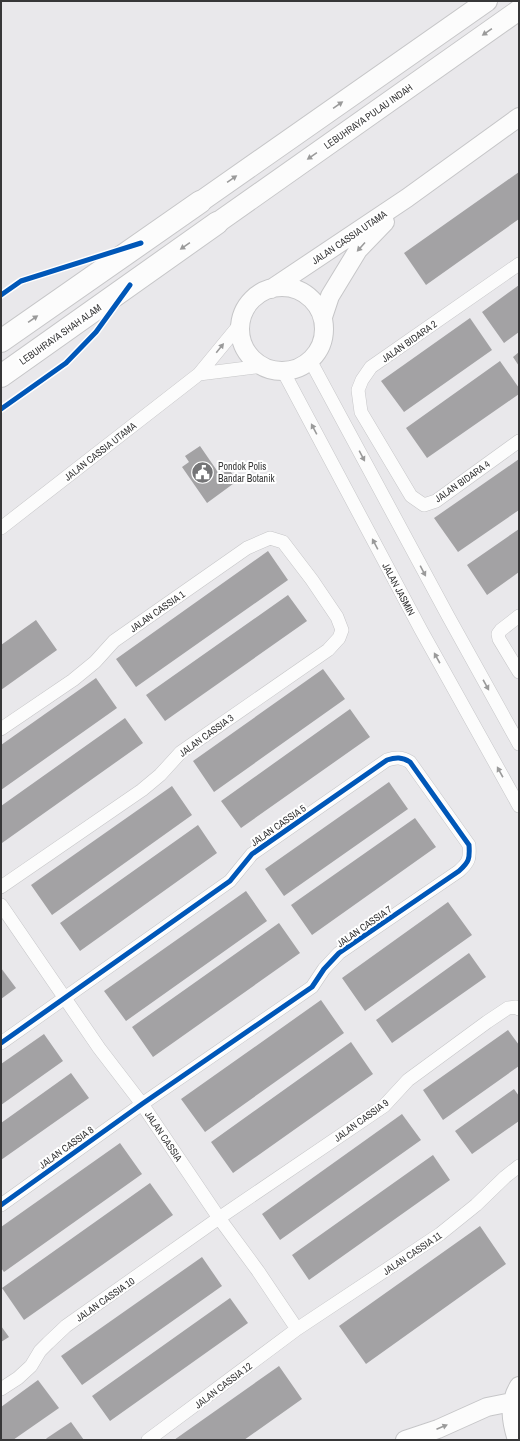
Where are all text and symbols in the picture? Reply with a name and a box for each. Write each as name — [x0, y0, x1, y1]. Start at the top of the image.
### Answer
one-way arrow — [482, 28, 492, 36]
street label: LEBUHRAYA PULAU INDAH — [321, 81, 415, 152]
one-way arrow — [333, 101, 343, 109]
one-way arrow — [307, 152, 318, 160]
one-way arrow — [226, 175, 237, 183]
street label: JALAN CASSIA UTAMA — [309, 207, 390, 267]
one-way arrow — [357, 241, 366, 252]
one-way arrow — [180, 242, 190, 250]
street label: LEBUHRAYA SHAH ALAM — [17, 301, 104, 368]
one-way arrow — [28, 315, 38, 323]
street label: JALAN BIDARA 2 — [379, 317, 440, 365]
one-way arrow — [216, 343, 225, 354]
street label: JALAN CASSIA UTAMA — [62, 419, 139, 484]
one-way arrow — [311, 423, 317, 435]
one-way arrow — [358, 450, 365, 462]
street label: JALAN BIDARA 4 — [432, 457, 493, 505]
public building icon: Pondok Polis Bandar Botanik — [189, 459, 215, 485]
place label: Pondok Polis Bandar Botanik — [218, 460, 275, 485]
one-way arrow — [372, 538, 378, 550]
street label: JALAN JASMIN — [379, 561, 418, 618]
one-way arrow — [420, 565, 426, 577]
street label: JALAN CASSIA 1 — [127, 587, 188, 635]
one-way arrow — [433, 653, 440, 664]
one-way arrow — [482, 679, 489, 690]
street label: JALAN CASSIA 3 — [176, 711, 236, 760]
one-way arrow — [497, 766, 503, 778]
street label: JALAN CASSIA 5 — [248, 801, 309, 849]
street label: JALAN CASSIA 7 — [334, 902, 395, 950]
street label: JALAN CASSIA 9 — [331, 1096, 391, 1145]
street label: JALAN CASSIA — [142, 1109, 185, 1164]
street label: JALAN CASSIA 8 — [36, 1123, 96, 1172]
street label: JALAN CASSIA 11 — [380, 1229, 445, 1278]
street label: JALAN CASSIA 10 — [73, 1274, 138, 1324]
street label: JALAN CASSIA 12 — [192, 1359, 255, 1411]
one-way arrow — [437, 1423, 449, 1429]

